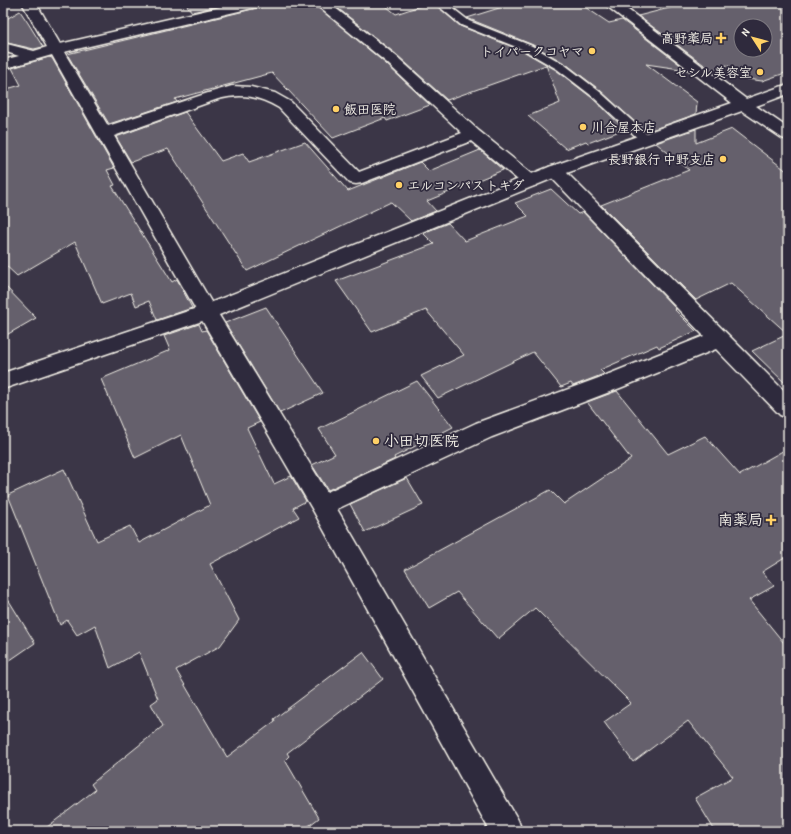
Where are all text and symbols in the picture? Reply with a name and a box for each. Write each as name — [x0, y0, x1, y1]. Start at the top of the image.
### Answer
north arrow — [733, 18, 773, 58]
text: N — [738, 26, 752, 39]
place label: 高野薬局 — [661, 29, 713, 47]
marker: 高野薬局 — [716, 33, 726, 43]
place label: トイパークコヤマ — [480, 42, 584, 60]
marker: トイパークコヤマ — [587, 46, 597, 56]
place label: セシル美容室 — [675, 63, 752, 81]
marker: セシル美容室 — [755, 67, 765, 77]
place label: 飯田医院 — [344, 100, 396, 118]
marker: 飯田医院 — [331, 104, 341, 114]
place label: 川合屋本店 — [591, 118, 656, 136]
marker: 川合屋本店 — [578, 122, 588, 132]
place label: 長野銀行 中野支店 — [608, 150, 715, 168]
marker: 長野銀行 中野支店 — [718, 154, 728, 164]
place label: エルコンパストキダ — [407, 176, 525, 194]
marker: エルコンパストキダ — [394, 180, 404, 190]
place label: 小田切医院 — [384, 430, 459, 451]
marker: 小田切医院 — [371, 436, 381, 446]
place label: 南薬局 — [718, 509, 763, 530]
marker: 南薬局 — [766, 515, 776, 525]

